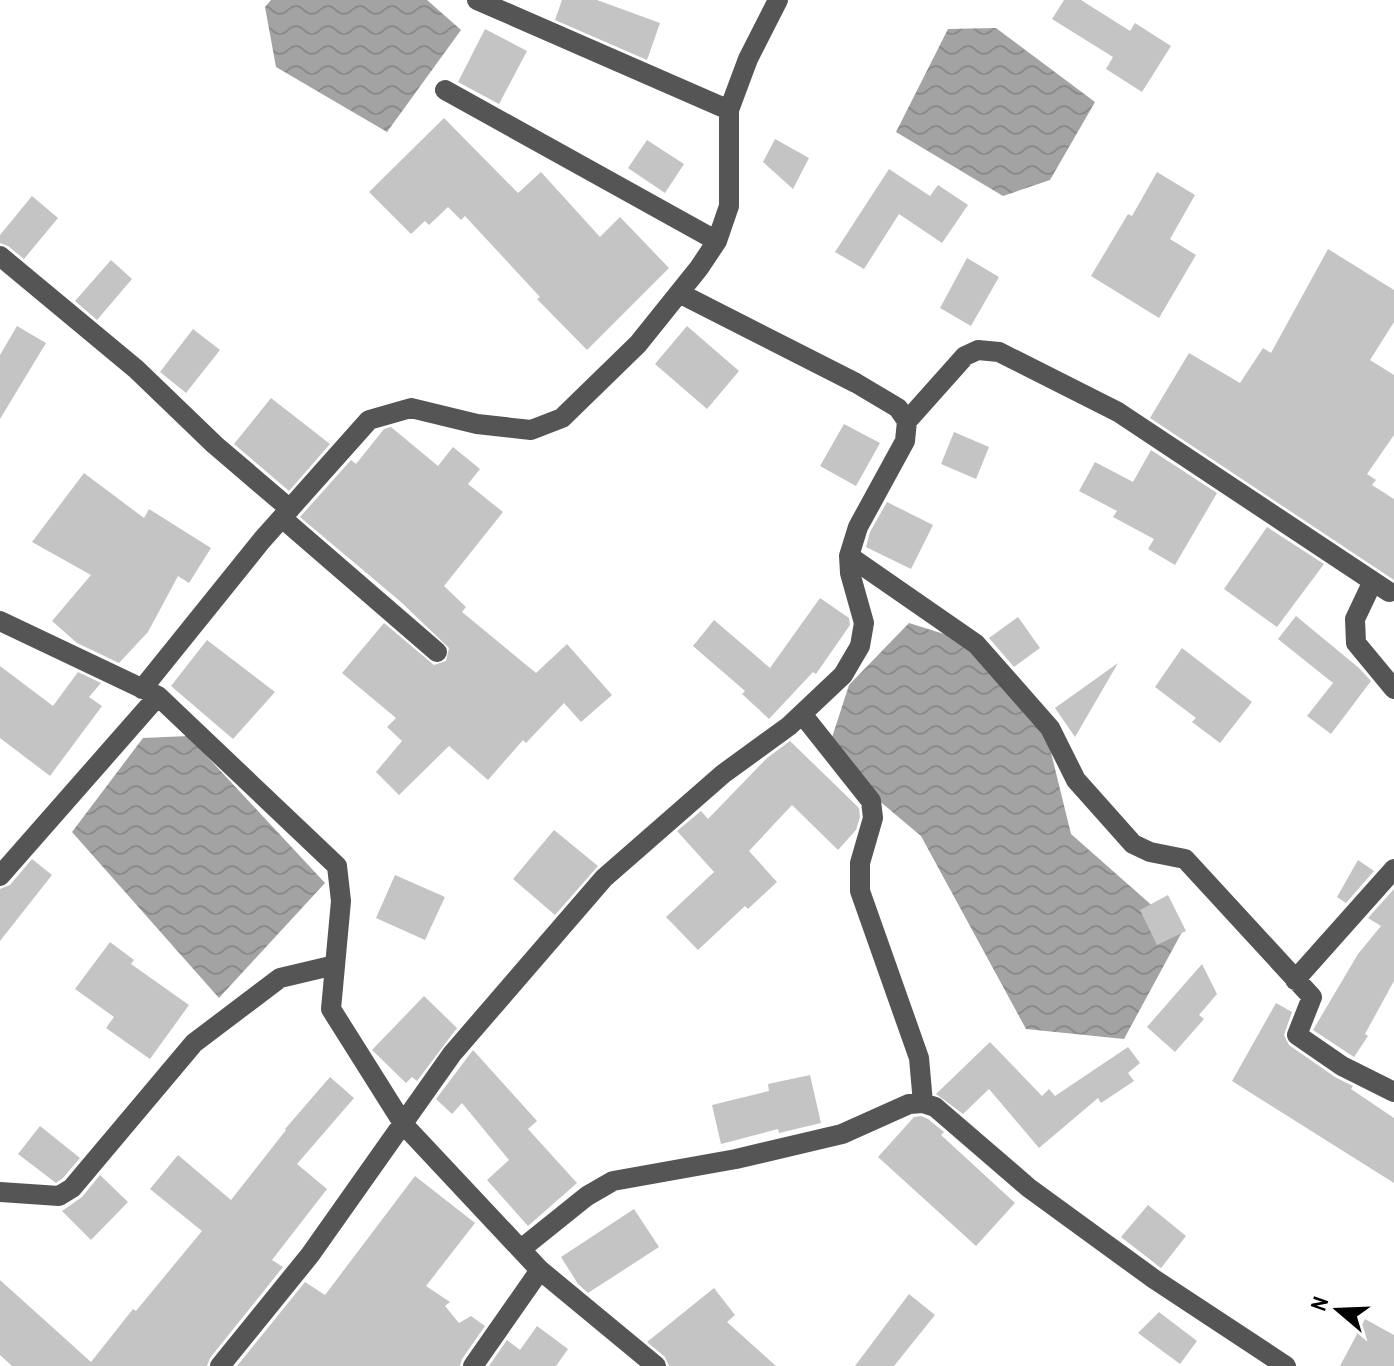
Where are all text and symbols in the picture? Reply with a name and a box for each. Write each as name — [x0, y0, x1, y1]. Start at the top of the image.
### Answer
north arrow — [1298, 1270, 1378, 1350]
text: N — [1303, 1292, 1335, 1315]

